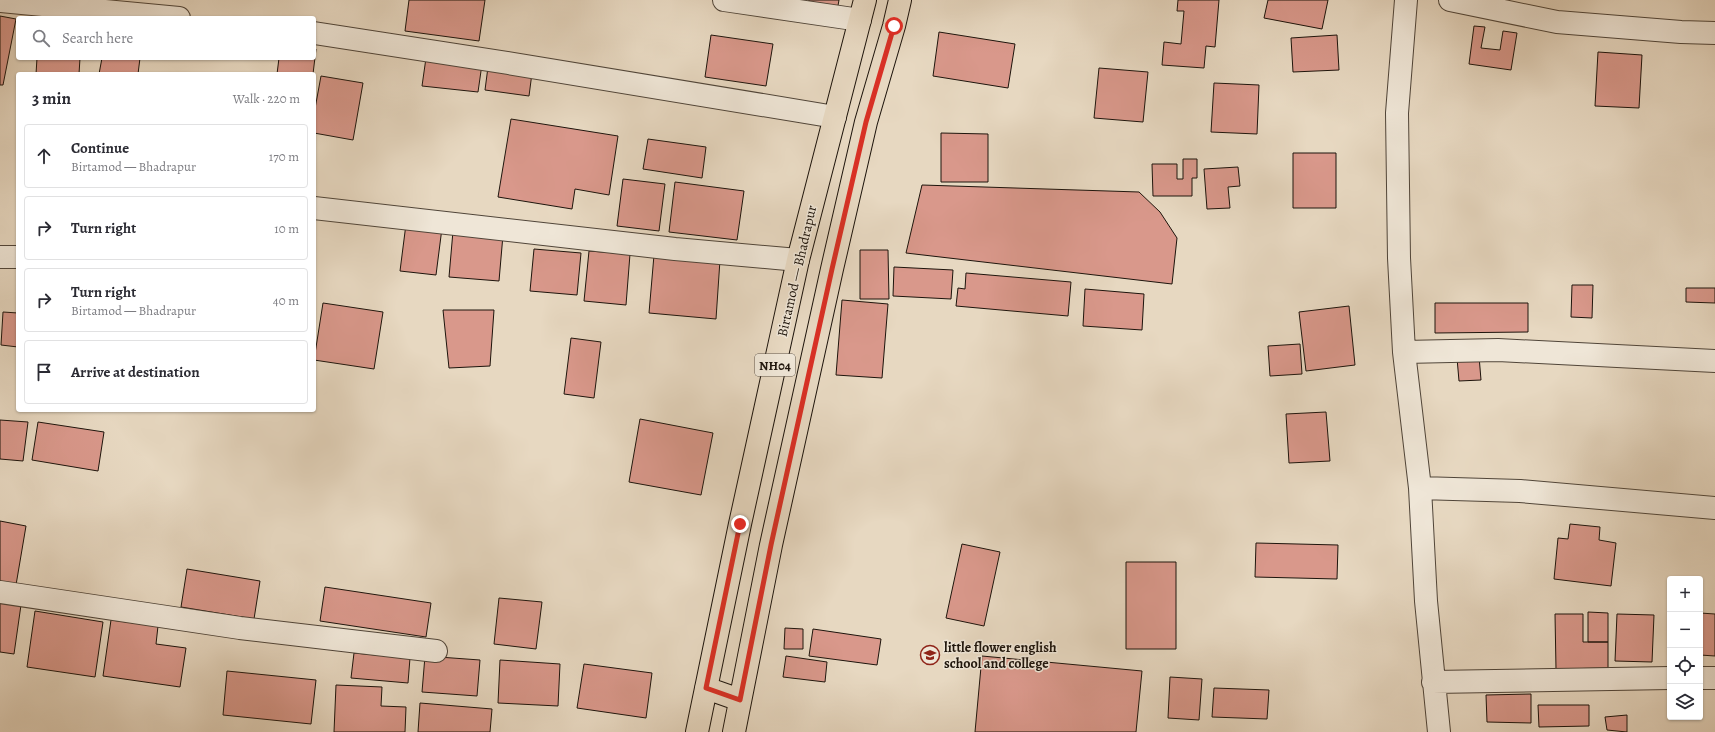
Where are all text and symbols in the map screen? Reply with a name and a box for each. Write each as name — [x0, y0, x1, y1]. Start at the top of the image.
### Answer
search box — [16, 16, 316, 60]
route start — [885, 17, 903, 35]
icon: search — [30, 27, 52, 49]
text: Search here — [62, 28, 133, 48]
text: 3 min — [32, 87, 71, 110]
text: Walk · 220 m — [233, 90, 300, 107]
text: Continue — [71, 138, 129, 158]
icon: ahead — [33, 145, 55, 167]
text: 170 m — [269, 148, 299, 165]
text: Birtamod — Bhadrapur — [71, 158, 196, 175]
street label: Birtamod — Bhadrapur — [773, 203, 822, 339]
icon: right — [33, 217, 55, 239]
text: Turn right — [71, 218, 136, 238]
text: 10 m — [274, 220, 299, 237]
text: Turn right — [71, 282, 136, 302]
icon: right — [33, 289, 55, 311]
text: 40 m — [273, 292, 299, 309]
text: Birtamod — Bhadrapur — [71, 302, 196, 319]
road number: NH04 — [755, 354, 795, 376]
icon: arrive — [33, 361, 55, 383]
text: Arrive at destination — [71, 362, 200, 382]
route end — [731, 515, 749, 533]
map controls — [1667, 576, 1703, 720]
button: + — [1667, 576, 1703, 612]
button: − — [1667, 612, 1703, 648]
place label: little flower english school and college — [944, 638, 1057, 673]
school or university icon: little flower english school and college — [919, 644, 941, 666]
button: locate — [1667, 648, 1703, 684]
button: layers — [1667, 684, 1703, 720]

